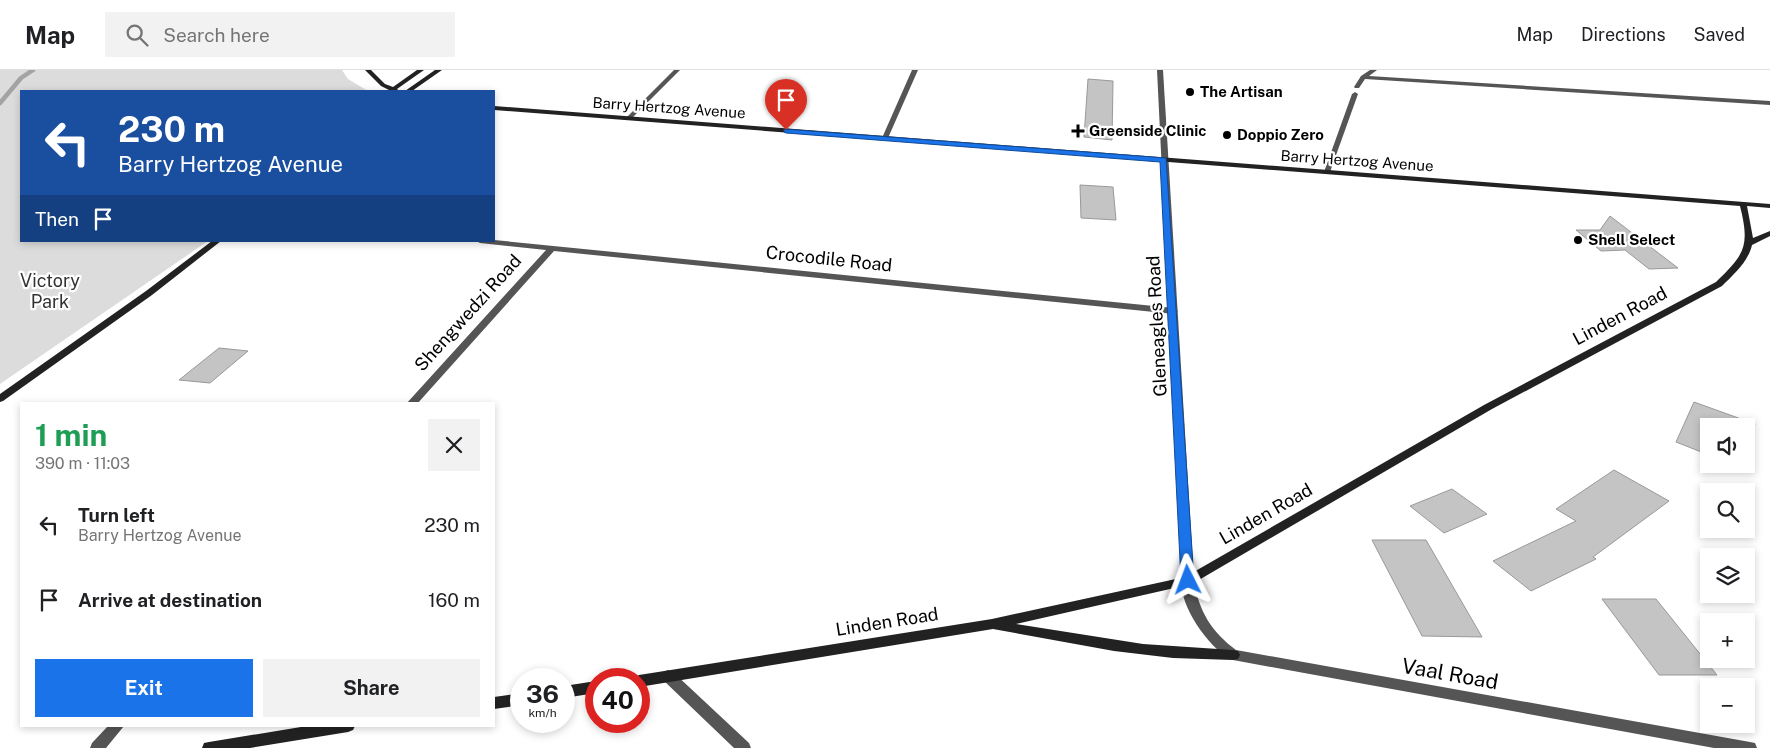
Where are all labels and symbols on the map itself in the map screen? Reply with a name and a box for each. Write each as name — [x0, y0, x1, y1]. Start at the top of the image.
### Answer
pin — [765, 79, 807, 130]
place label: The Artisan — [1200, 83, 1283, 100]
marker: The Artisan — [1184, 86, 1196, 98]
street label: Barry Hertzog Avenue — [592, 94, 746, 121]
place label: Greenside Clinic — [1089, 122, 1206, 139]
marker: Greenside Clinic — [1071, 124, 1085, 138]
place label: Doppio Zero — [1237, 126, 1324, 143]
marker: Doppio Zero — [1221, 129, 1233, 141]
street label: Barry Hertzog Avenue — [1280, 147, 1434, 174]
place label: Shell Select — [1588, 231, 1675, 248]
marker: Shell Select — [1572, 234, 1584, 246]
street label: Crocodile Road — [765, 241, 893, 276]
street label: Shengwedzi Road — [410, 250, 525, 375]
street label: Gleneagles Road — [1142, 255, 1171, 397]
park label: Victory Park — [20, 270, 80, 312]
street label: Linden Road — [1569, 282, 1670, 349]
street label: Linden Road — [1216, 479, 1316, 549]
position arrow — [1161, 553, 1213, 605]
street label: Linden Road — [834, 603, 940, 640]
street label: Vaal Road — [1400, 653, 1500, 694]
speed limit sign: 40 — [585, 668, 650, 733]

